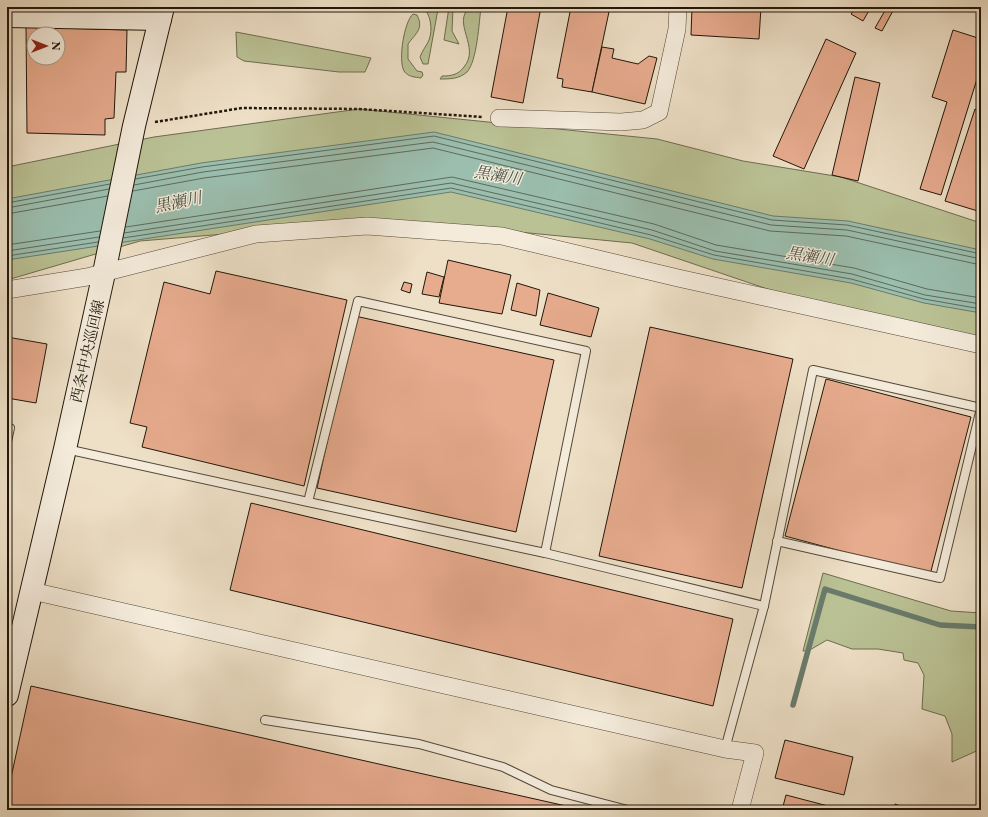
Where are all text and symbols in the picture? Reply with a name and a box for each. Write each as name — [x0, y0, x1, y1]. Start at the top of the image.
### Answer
north arrow — [26, 26, 66, 66]
text: N — [49, 42, 63, 51]
water label: 黒瀬川 — [473, 161, 525, 189]
water label: 黒瀬川 — [152, 186, 206, 217]
water label: 黒瀬川 — [785, 242, 837, 270]
street label: 西条中央巡回線 — [66, 298, 108, 404]

